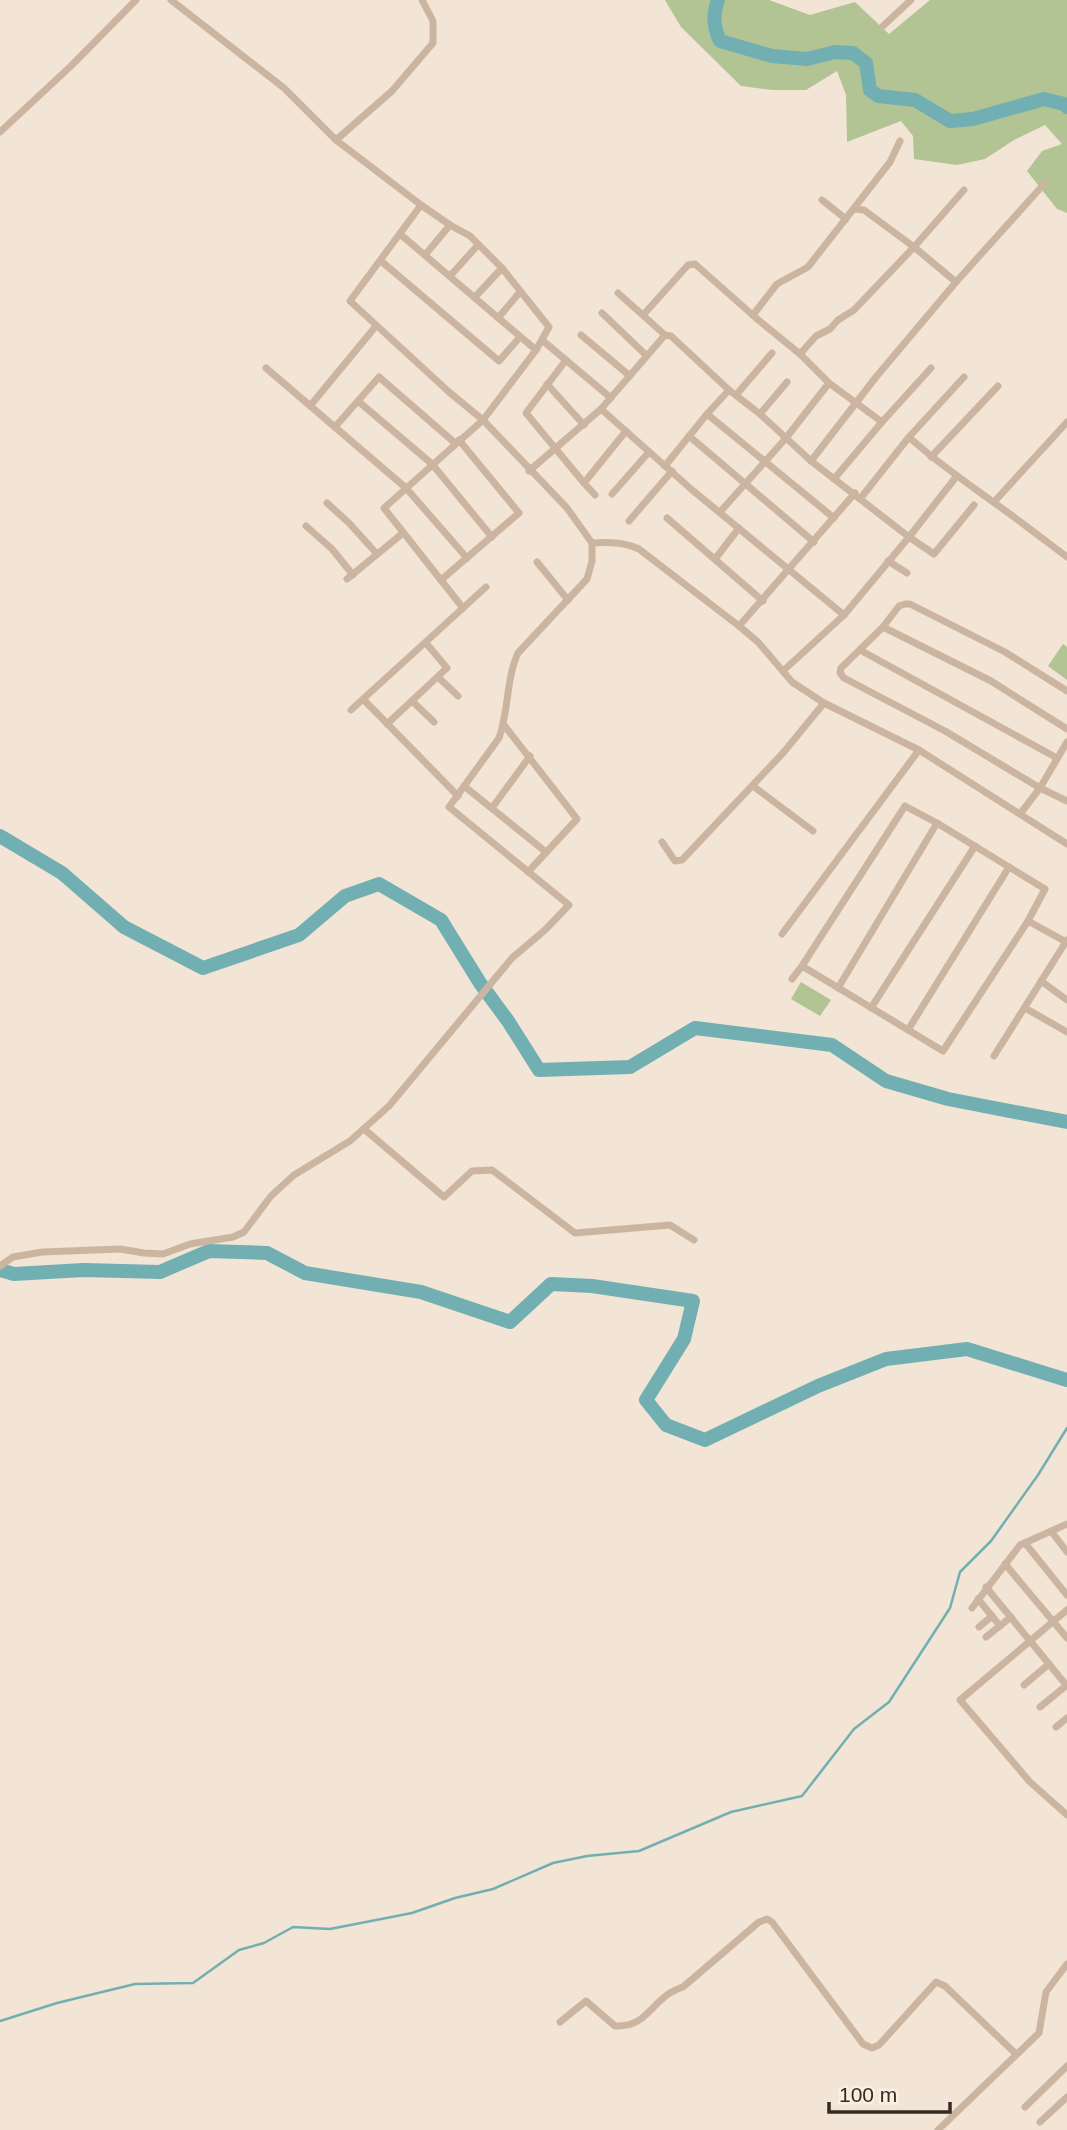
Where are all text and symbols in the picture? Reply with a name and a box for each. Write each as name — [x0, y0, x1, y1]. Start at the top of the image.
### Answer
scale bar — [829, 2070, 950, 2114]
text: 100 m — [839, 2083, 897, 2106]

